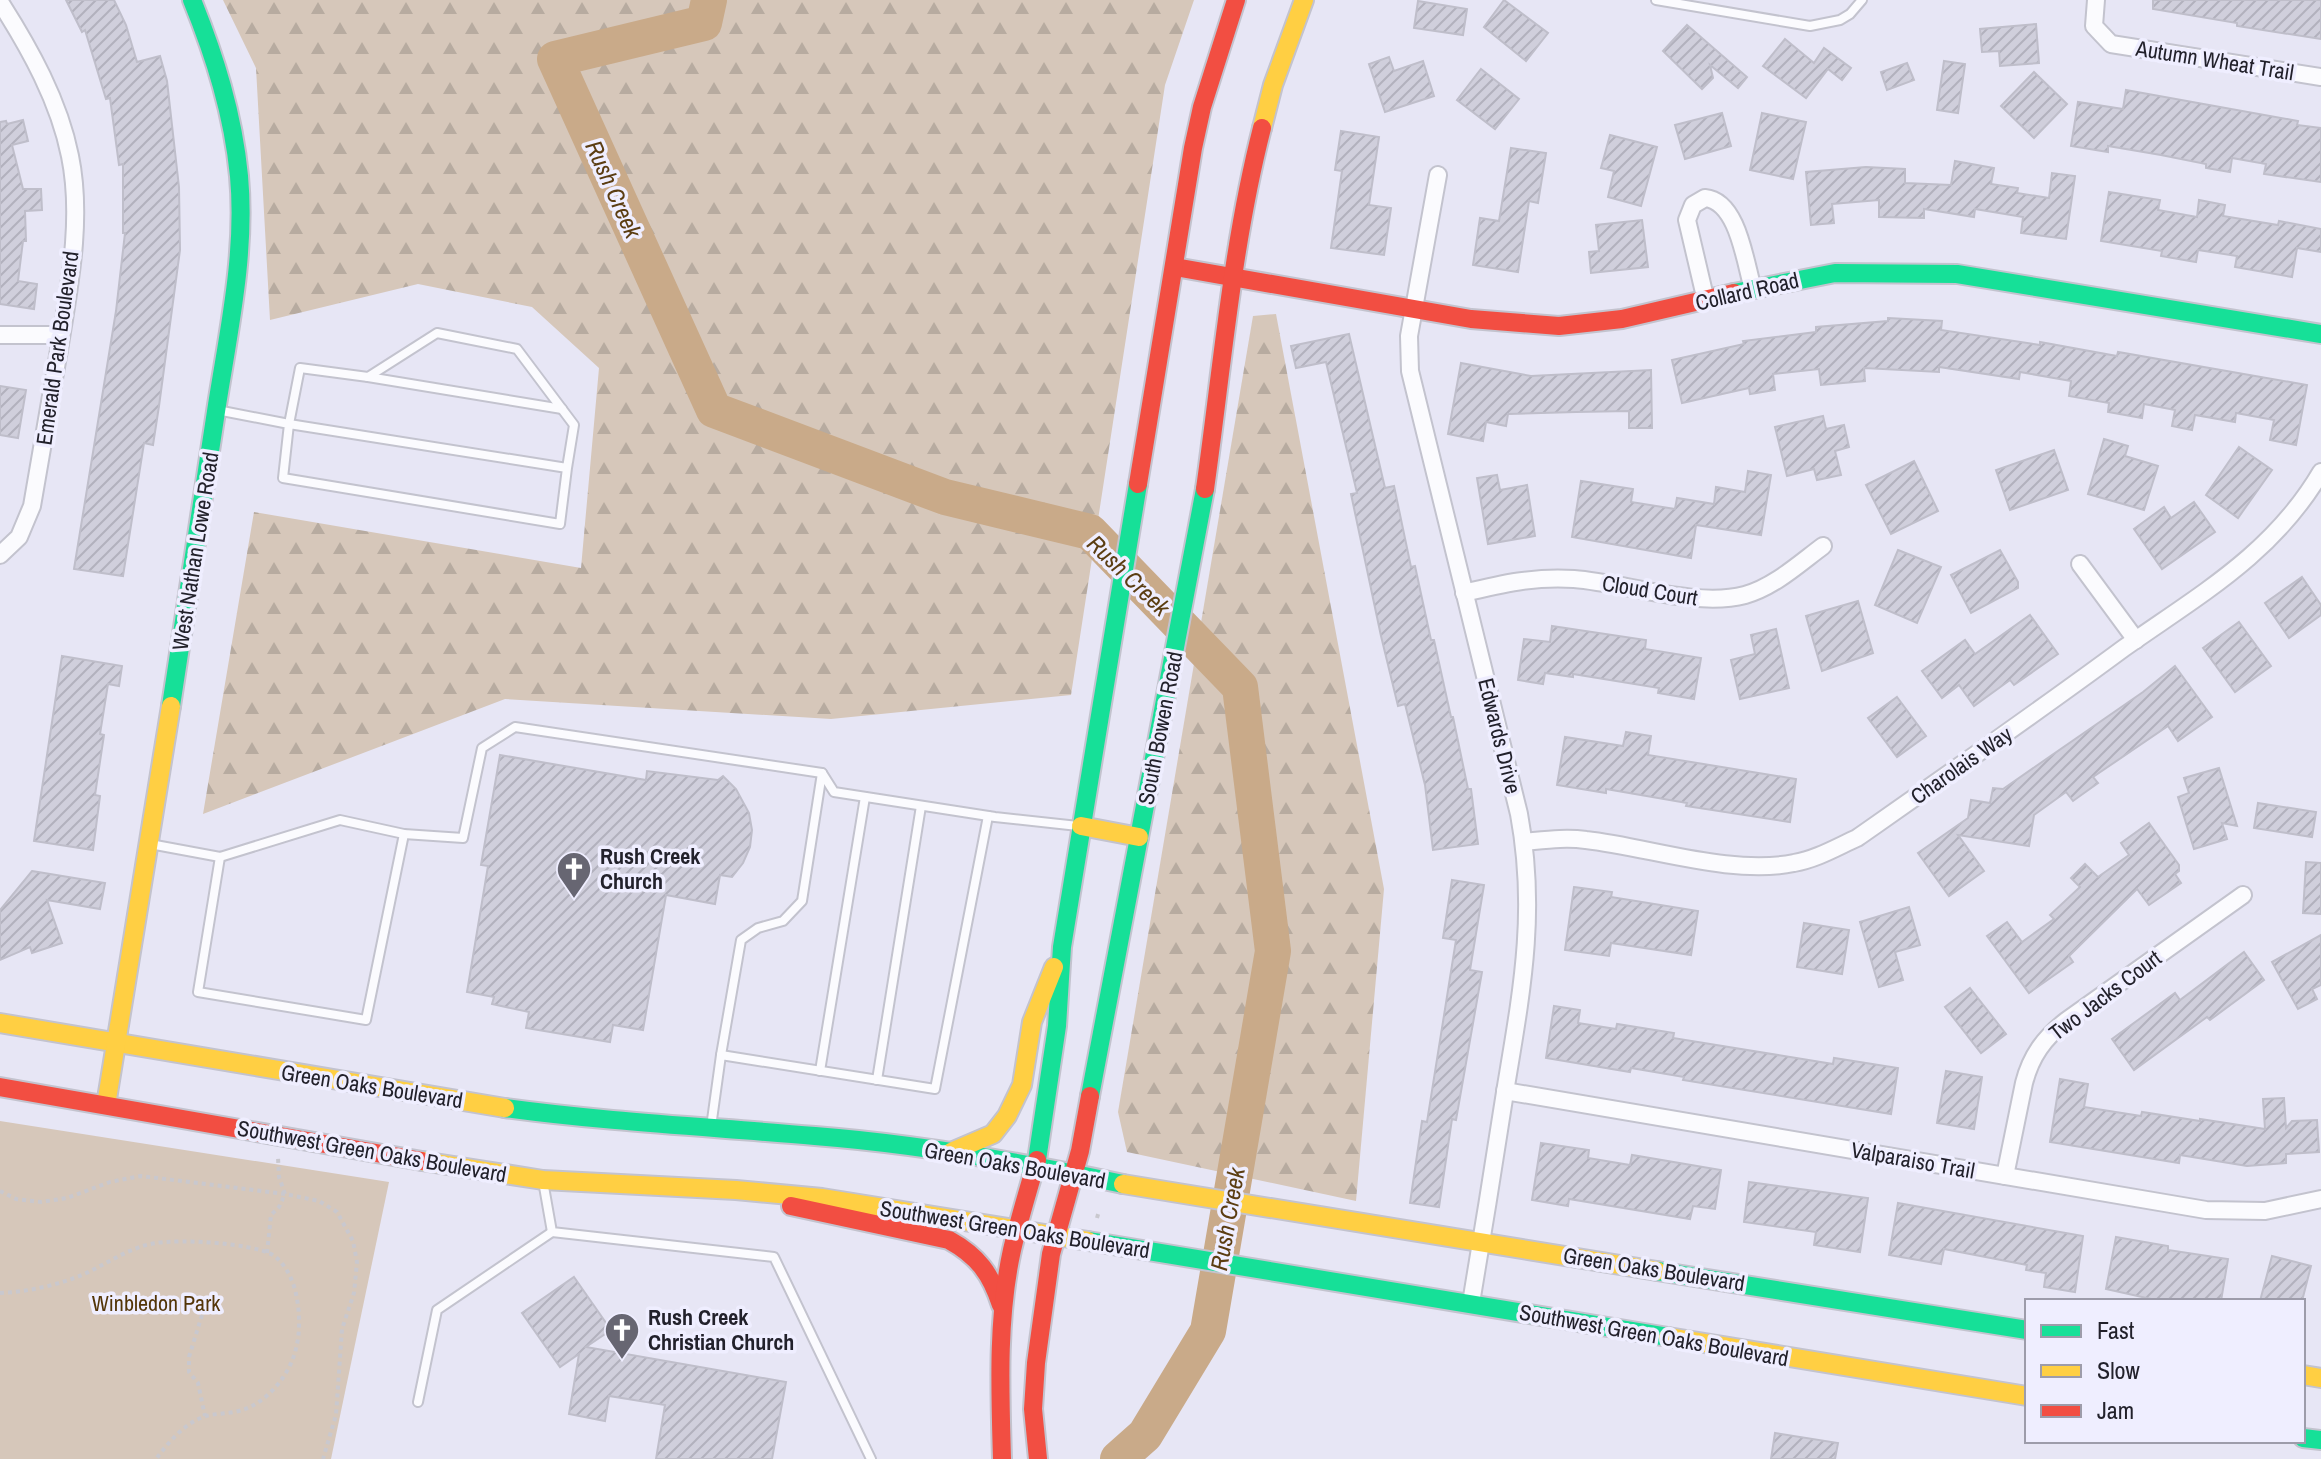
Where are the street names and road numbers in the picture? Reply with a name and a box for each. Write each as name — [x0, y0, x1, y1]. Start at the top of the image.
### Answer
street label: Autumn Wheat Trail — [2133, 33, 2296, 87]
street label: Emerald Park Boulevard — [29, 249, 85, 447]
street label: Collard Road — [1692, 265, 1802, 317]
street label: West Nathan Lowe Road — [165, 450, 225, 652]
street label: Cloud Court — [1600, 568, 1700, 612]
street label: South Bowen Road — [1130, 649, 1190, 807]
street label: Edwards Drive — [1471, 675, 1529, 797]
street label: Charolais Way — [1904, 719, 2018, 811]
street label: Two Jacks Court — [2043, 943, 2167, 1047]
street label: Green Oaks Boulevard — [279, 1057, 465, 1115]
street label: Southwest Green Oaks Boulevard — [235, 1113, 509, 1189]
street label: Green Oaks Boulevard — [922, 1134, 1108, 1196]
street label: Valparaiso Trail — [1849, 1134, 1977, 1186]
street label: Southwest Green Oaks Boulevard — [878, 1193, 1152, 1265]
street label: Green Oaks Boulevard — [1561, 1240, 1747, 1298]
street label: Southwest Green Oaks Boulevard — [1517, 1297, 1791, 1373]

